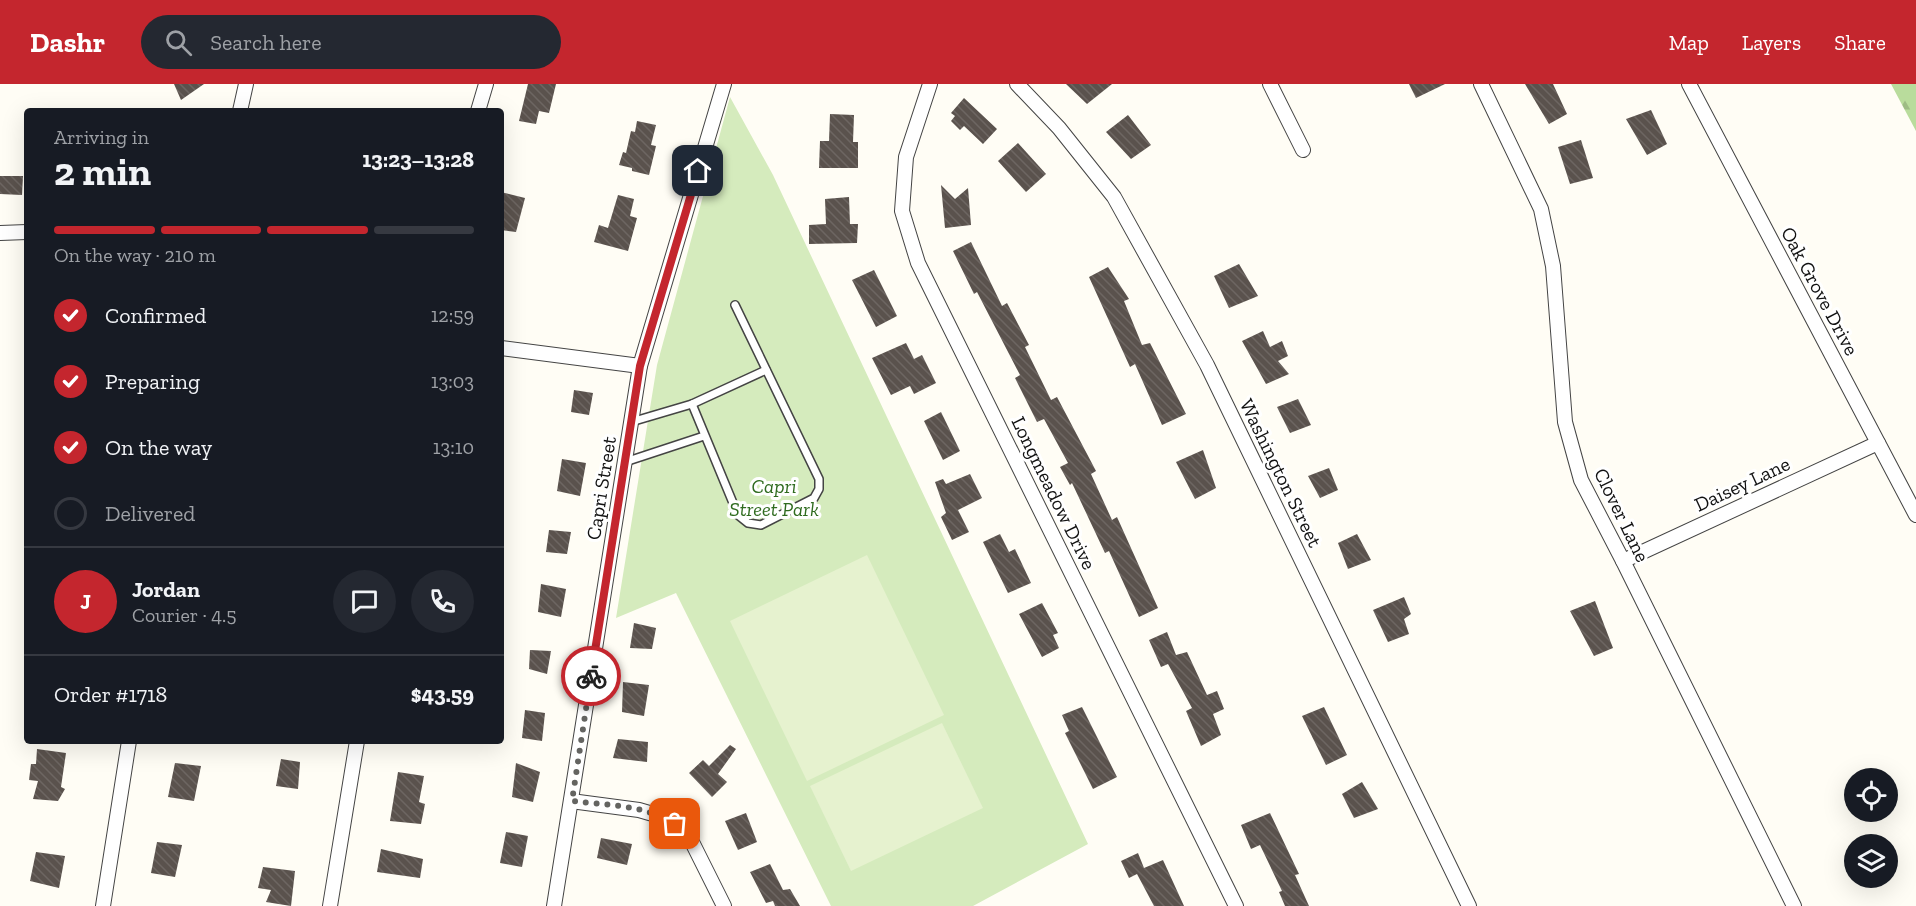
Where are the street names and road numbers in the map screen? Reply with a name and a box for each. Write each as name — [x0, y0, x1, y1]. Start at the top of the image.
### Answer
street label: Oak Grove Drive — [1776, 223, 1864, 359]
street label: Washington Street — [1235, 395, 1328, 551]
street label: Longmeadow Drive — [1007, 413, 1101, 573]
street label: Capri Street — [581, 434, 621, 542]
street label: Daisey Lane — [1690, 451, 1794, 517]
street label: Clover Lane — [1589, 464, 1655, 566]

